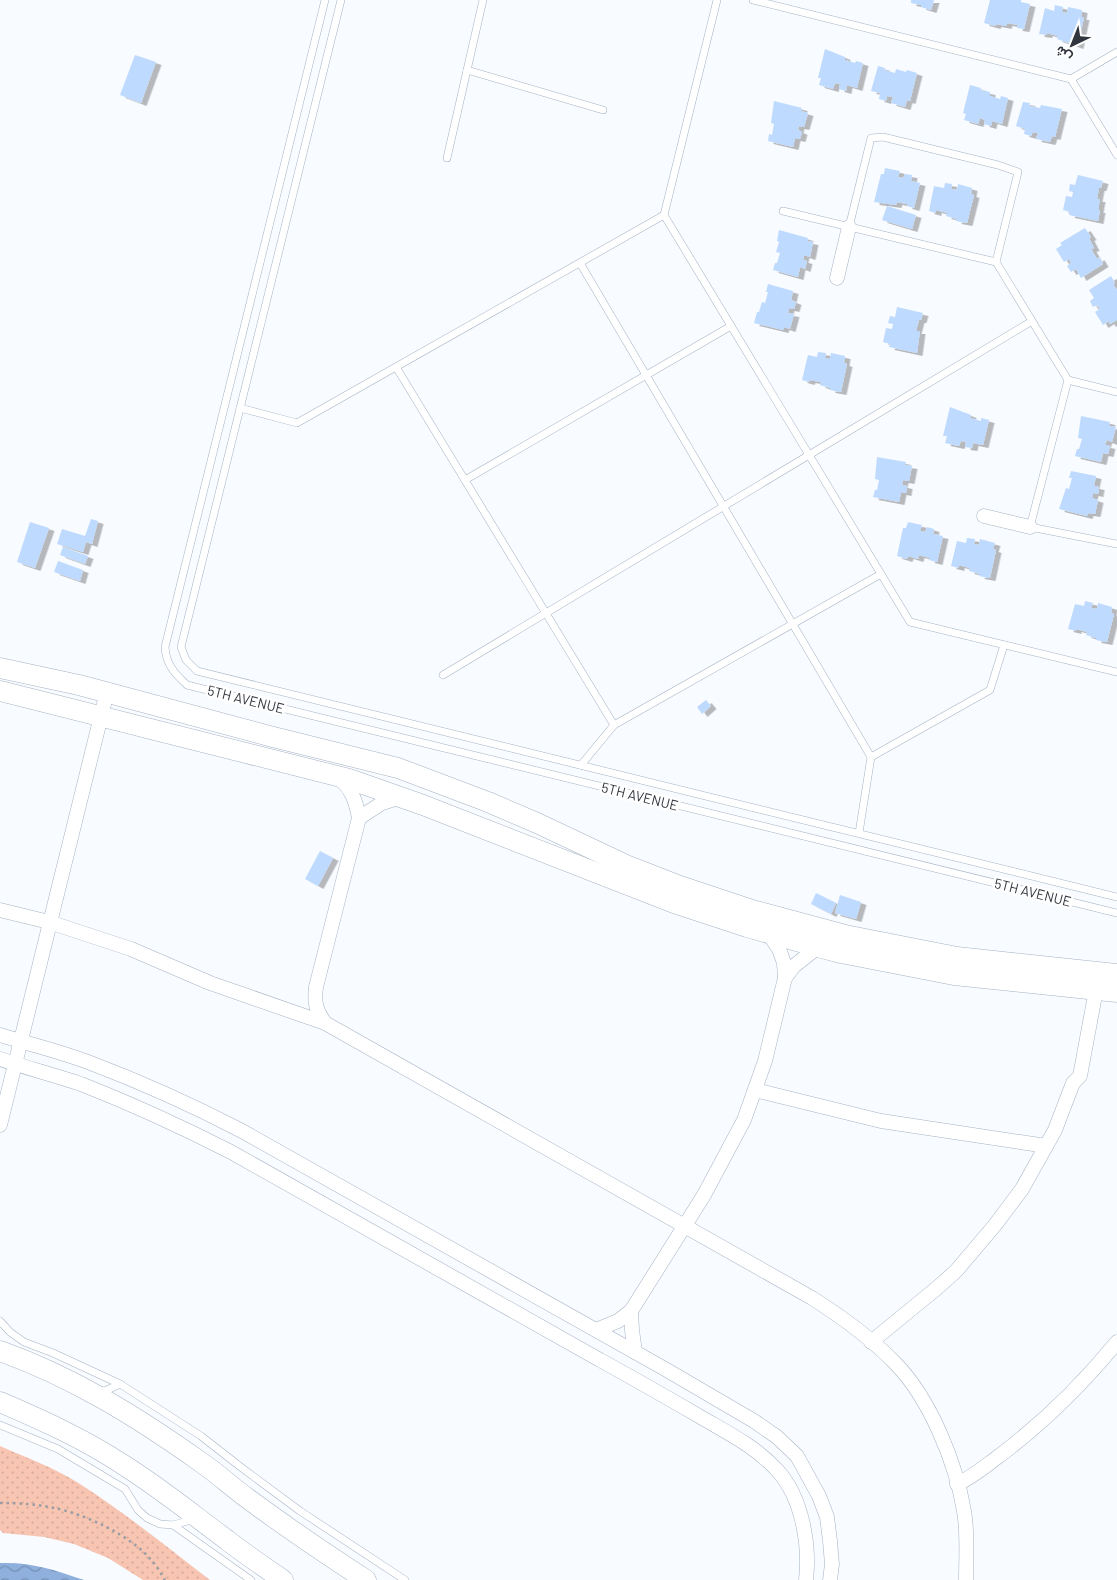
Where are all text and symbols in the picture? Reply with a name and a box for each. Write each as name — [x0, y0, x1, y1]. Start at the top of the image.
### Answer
north arrow — [1047, 20, 1097, 70]
text: ش — [1051, 42, 1075, 67]
street label: 5TH AVENUE — [206, 681, 286, 717]
street label: 5TH AVENUE — [600, 778, 680, 814]
street label: 5TH AVENUE — [993, 874, 1073, 910]

